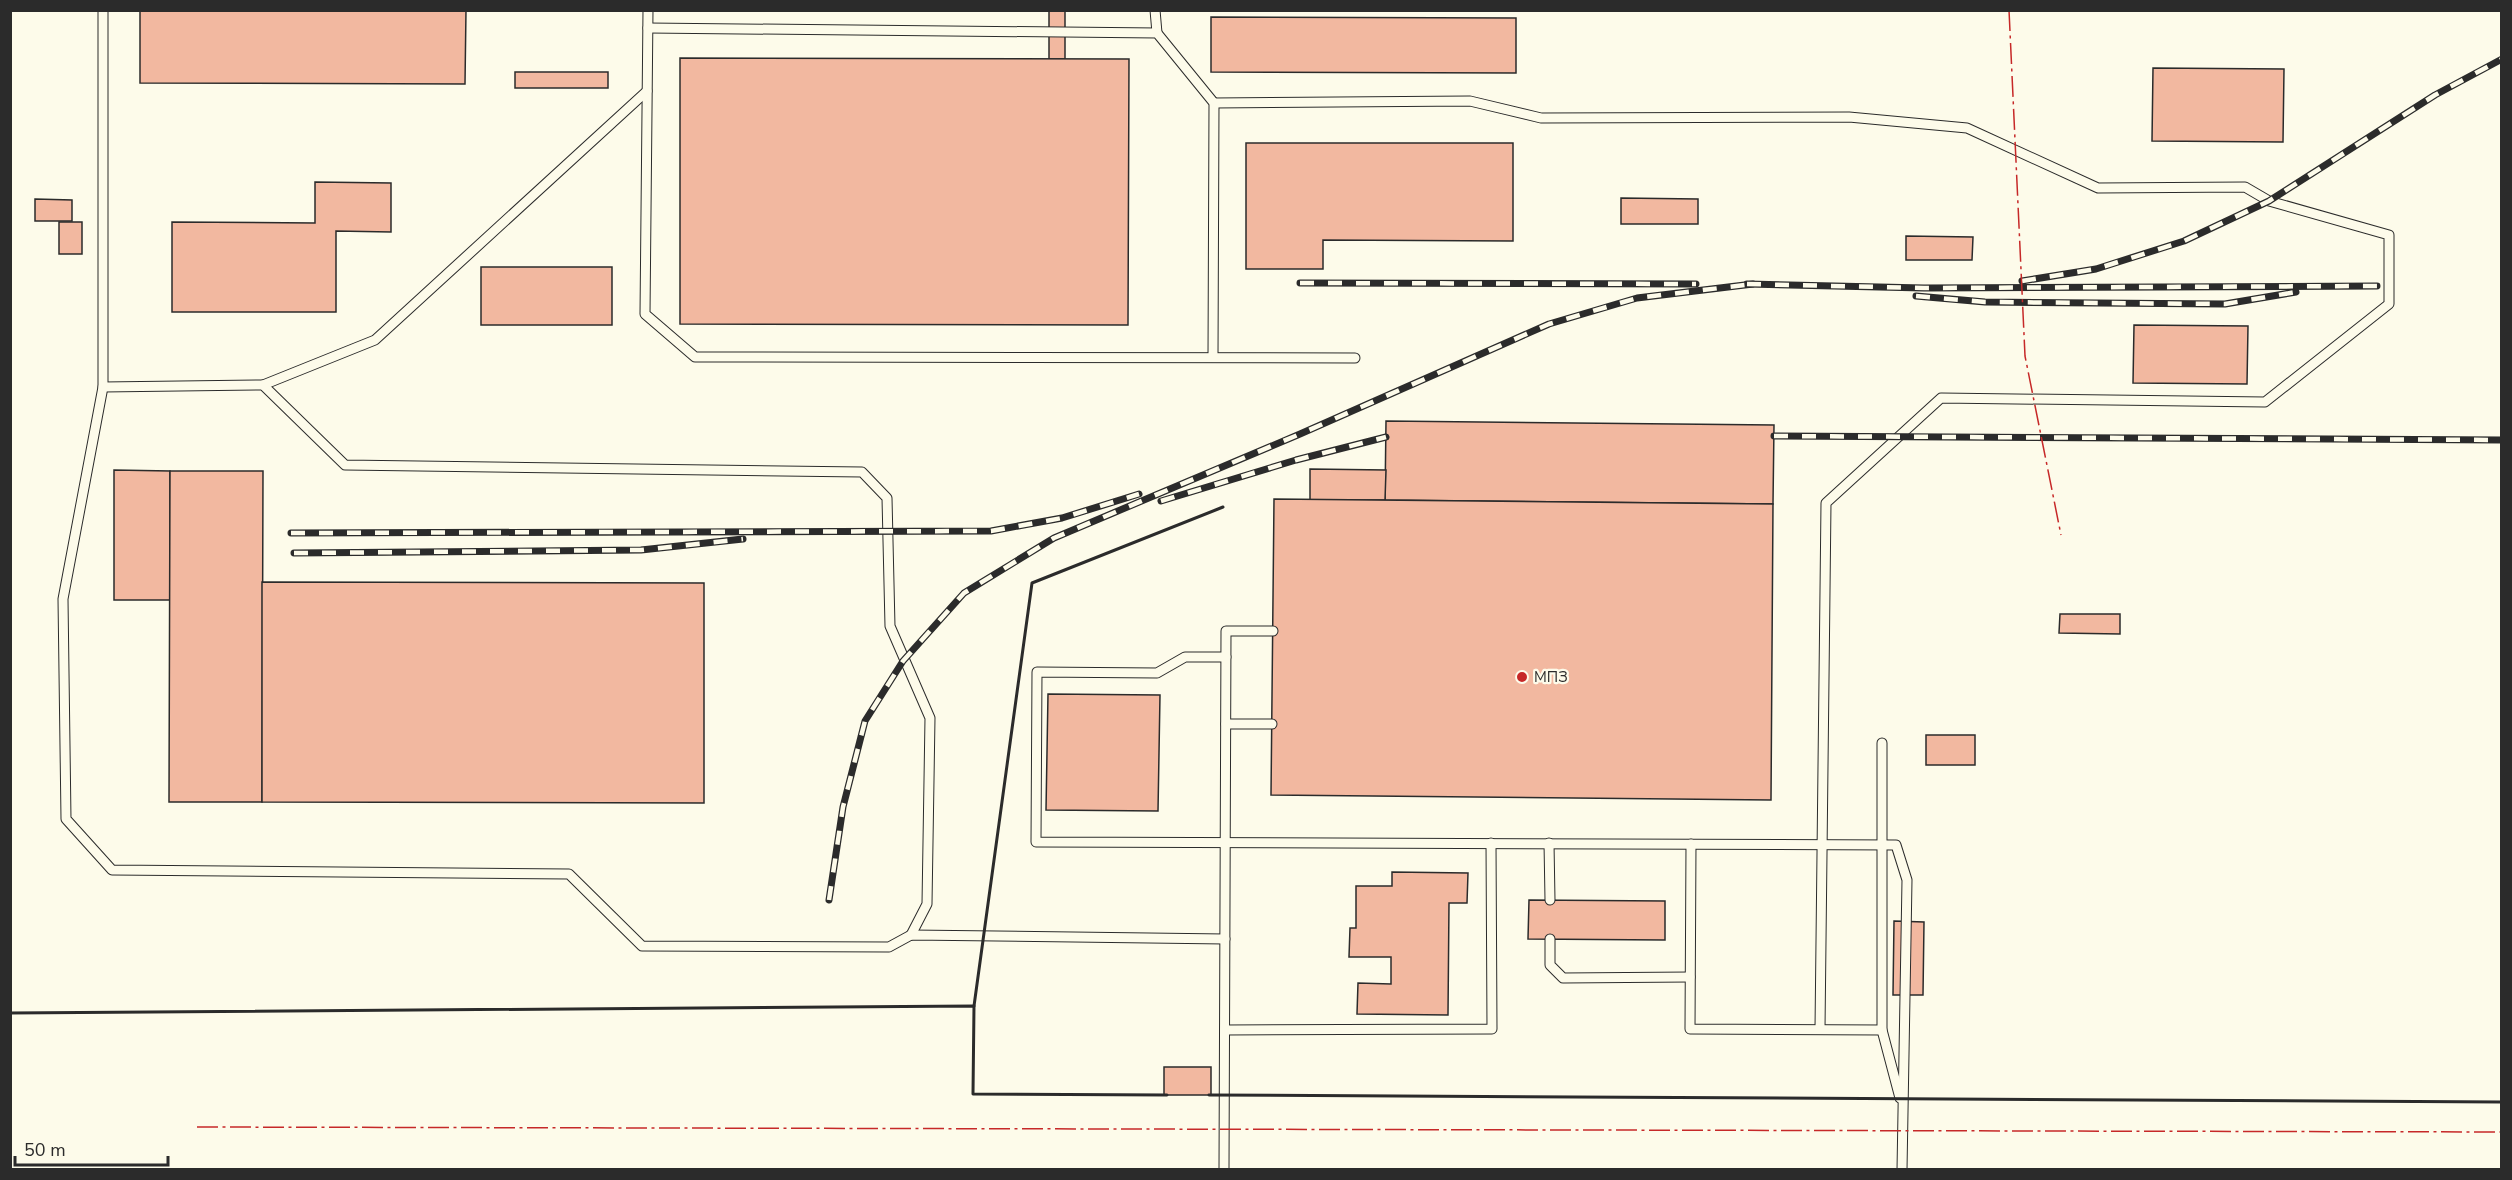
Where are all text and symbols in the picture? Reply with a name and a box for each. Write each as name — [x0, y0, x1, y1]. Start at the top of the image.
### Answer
place label: МПЗ — [1534, 667, 1568, 687]
marker: МПЗ — [1515, 670, 1529, 684]
scale bar — [15, 1129, 168, 1167]
text: 50 m — [24, 1138, 66, 1162]

